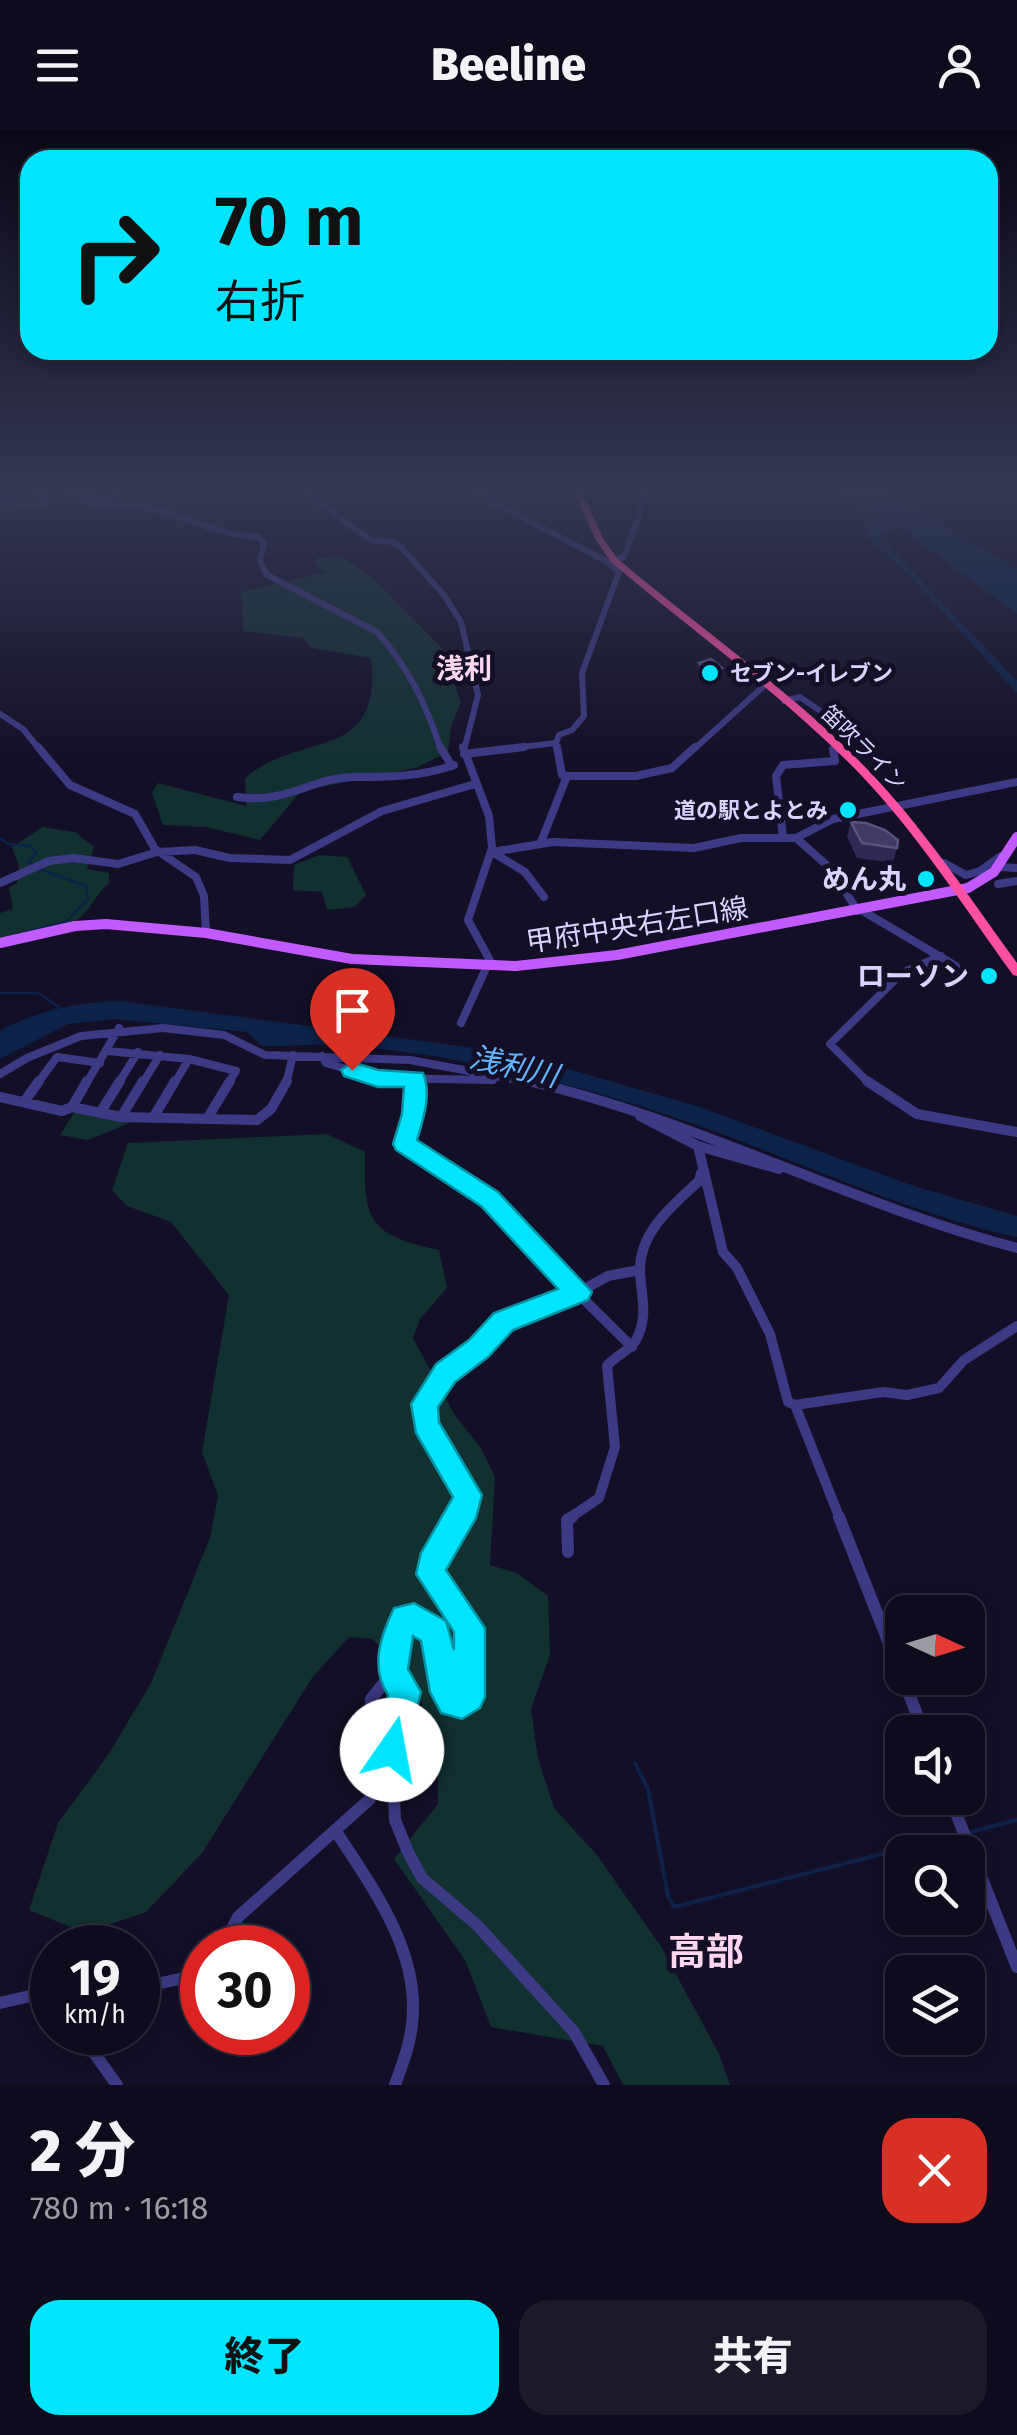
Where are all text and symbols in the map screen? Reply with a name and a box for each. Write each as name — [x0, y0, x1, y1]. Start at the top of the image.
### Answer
icon: menu — [30, 38, 85, 93]
text: Beeline — [431, 38, 586, 92]
icon: person — [932, 38, 987, 93]
text: 70 m — [215, 180, 364, 264]
icon: right — [50, 190, 180, 320]
text: 右折 — [215, 275, 305, 329]
district label: 浅利 — [436, 652, 492, 685]
place label: セブン-イレブン — [730, 660, 893, 687]
marker: セブン-イレブン — [699, 662, 721, 684]
street label: 笛吹ライン — [816, 700, 912, 796]
place label: 道の駅とよとみ — [674, 797, 828, 824]
marker: 道の駅とよとみ — [837, 799, 859, 821]
place label: めん丸 — [822, 863, 906, 896]
marker: めん丸 — [915, 868, 937, 890]
street label: 甲府中央右左口線 — [524, 891, 750, 959]
place label: ローソン — [857, 960, 969, 993]
marker: ローソン — [978, 965, 1000, 987]
pin — [310, 968, 395, 1071]
icon: arrive — [325, 983, 380, 1038]
water label: 浅利川 — [466, 1039, 565, 1095]
north arrow — [885, 1595, 985, 1695]
map controls — [885, 1595, 985, 2055]
position arrow — [340, 1698, 444, 1802]
button: sound — [885, 1715, 985, 1815]
button: search — [885, 1835, 985, 1935]
speed limit sign: 30 — [180, 1925, 310, 2055]
district label: 高部 — [668, 1929, 744, 1975]
text: 19 — [69, 1948, 121, 2008]
button: layers — [885, 1955, 985, 2055]
text: km/h — [64, 2000, 126, 2030]
text: 2 分 — [30, 2115, 135, 2187]
button: close — [882, 2118, 987, 2223]
text: 780 m · 16:18 — [30, 2189, 208, 2227]
button: 終了 — [30, 2300, 499, 2415]
button: 共有 — [519, 2300, 987, 2415]

